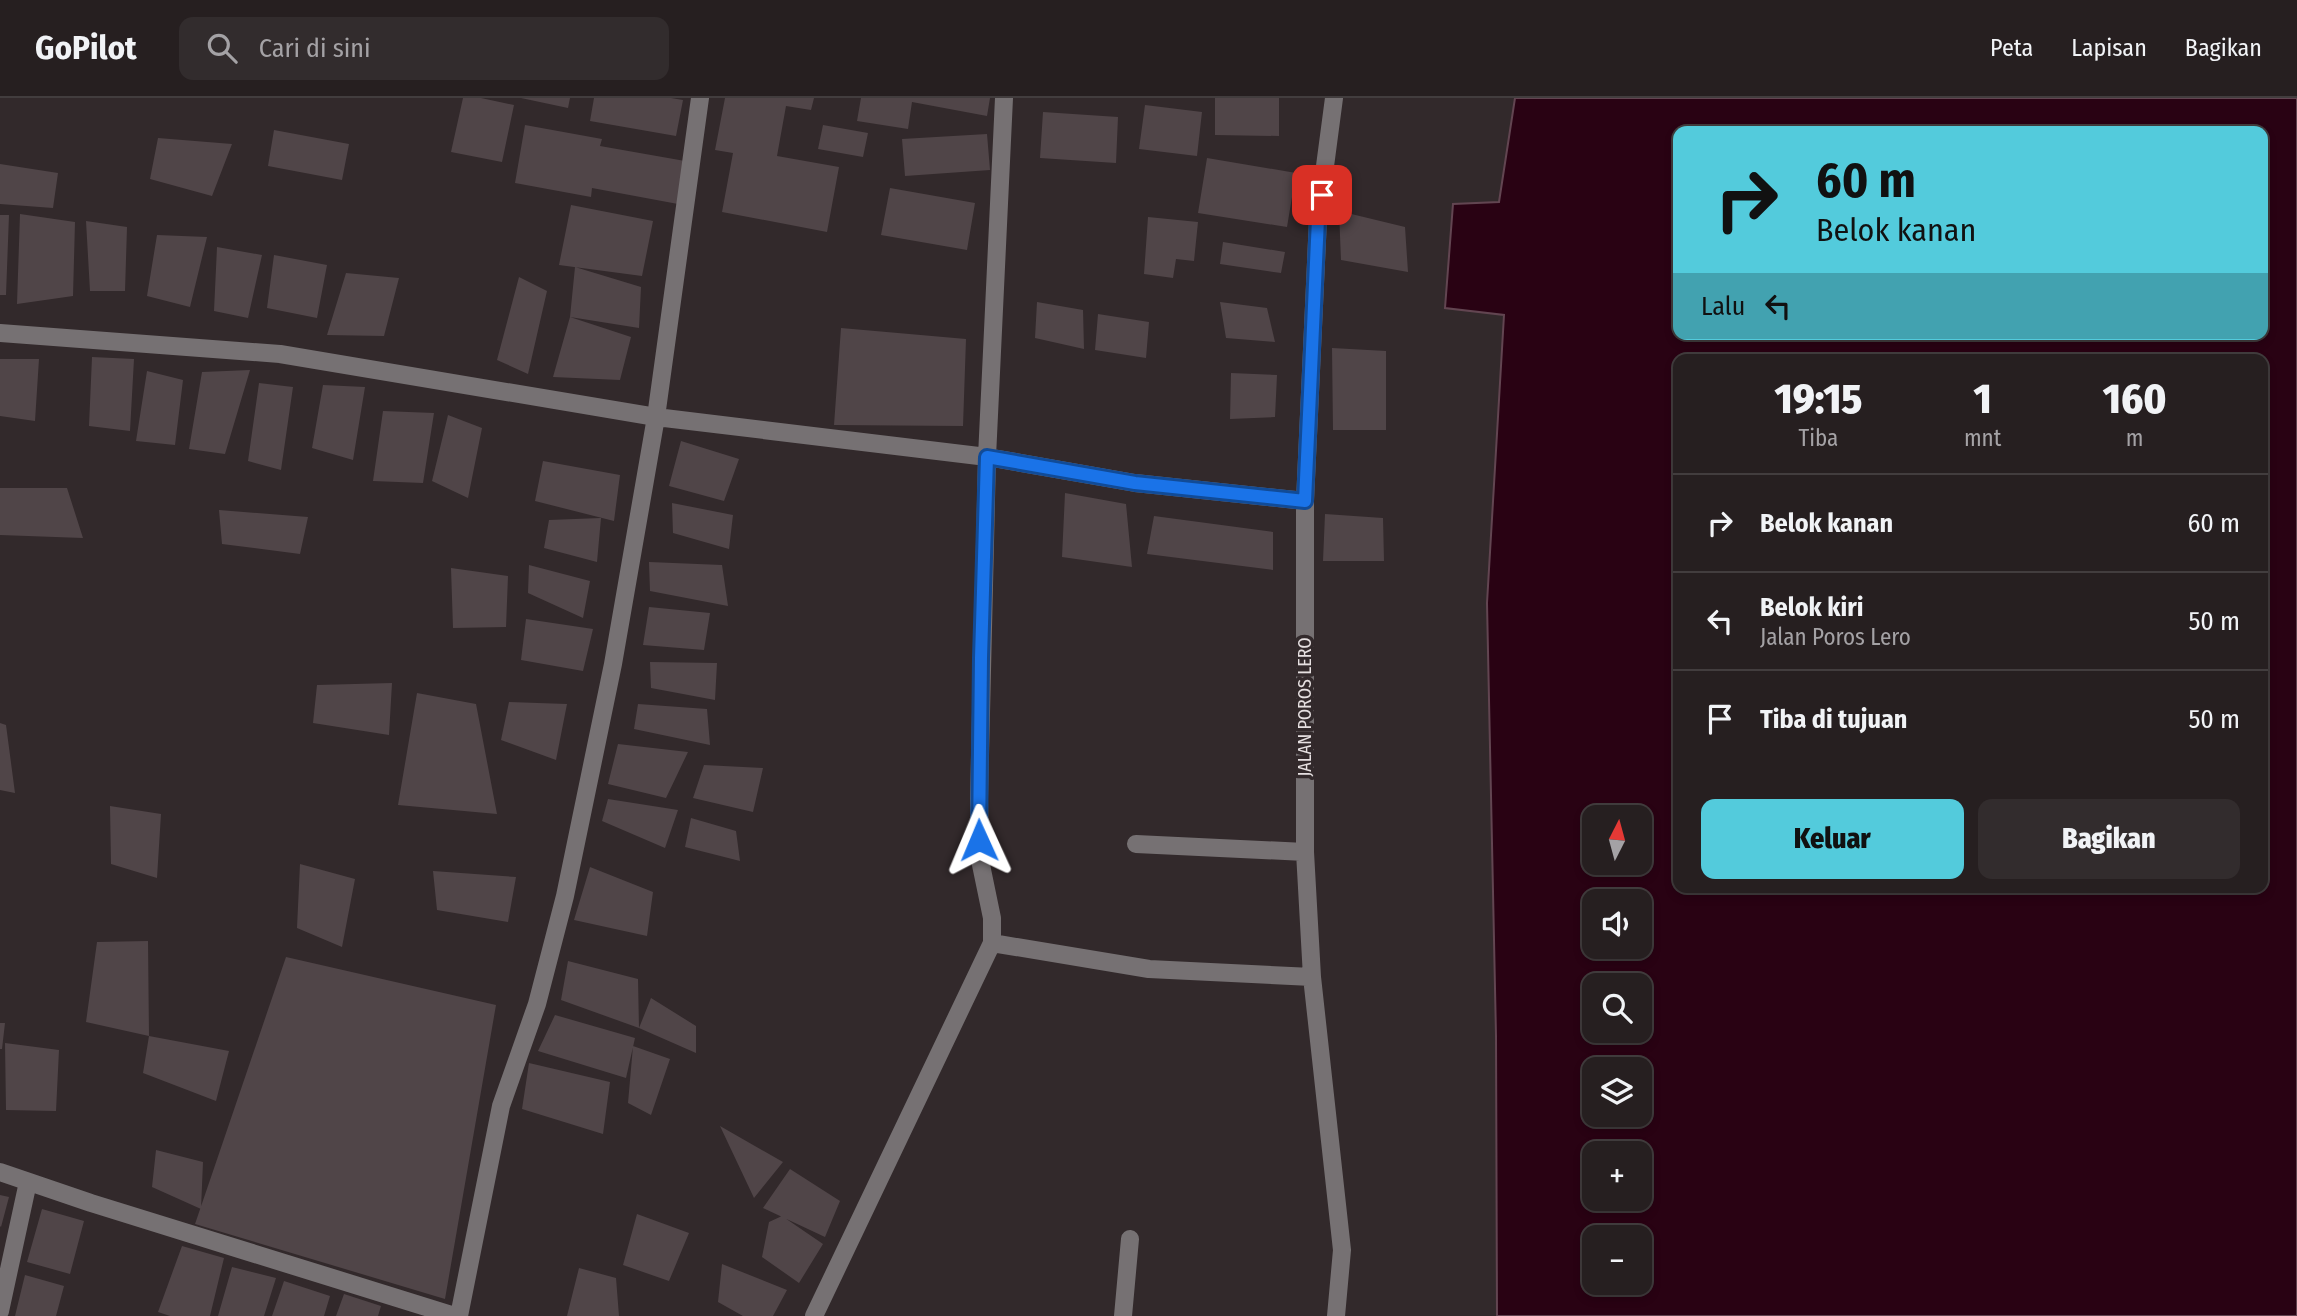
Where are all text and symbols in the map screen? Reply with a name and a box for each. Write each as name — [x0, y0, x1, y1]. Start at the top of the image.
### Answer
search box — [179, 17, 669, 80]
text: GoPilot — [35, 28, 137, 68]
icon: search — [203, 29, 241, 67]
text: Cari di sini — [259, 33, 371, 64]
text: Peta — [1990, 34, 2033, 62]
text: Lapisan — [2071, 34, 2147, 62]
text: Bagikan — [2185, 34, 2262, 62]
text: 60 m — [1816, 151, 1916, 210]
icon: right — [1701, 154, 1792, 245]
pin — [1292, 165, 1352, 225]
icon: arrive — [1303, 176, 1341, 214]
text: Belok kanan — [1816, 211, 1976, 249]
icon: left — [1759, 287, 1797, 325]
text: Lalu — [1701, 291, 1745, 322]
text: 19:15 — [1774, 374, 1862, 424]
text: 1 — [1973, 374, 1992, 424]
text: 160 — [2103, 374, 2167, 424]
text: Tiba — [1799, 424, 1838, 452]
text: mnt — [1964, 424, 2001, 452]
text: m — [2126, 424, 2143, 452]
icon: right — [1701, 504, 1739, 542]
text: Belok kanan — [1760, 508, 1893, 539]
text: 60 m — [2187, 508, 2240, 539]
text: Belok kiri — [1760, 592, 1863, 623]
icon: left — [1701, 602, 1739, 640]
text: 50 m — [2188, 606, 2240, 637]
text: Jalan Poros Lero — [1760, 623, 1911, 651]
street label: JALAN POROS LERO — [1294, 637, 1316, 777]
icon: arrive — [1701, 700, 1739, 738]
text: Tiba di tujuan — [1760, 704, 1907, 735]
text: 50 m — [2188, 704, 2240, 735]
button: Keluar — [1701, 799, 1964, 879]
button: Bagikan — [1978, 799, 2240, 879]
position arrow — [942, 803, 1016, 877]
north arrow — [1582, 805, 1652, 875]
map controls — [1582, 805, 1652, 1295]
button: sound — [1582, 889, 1652, 959]
button: search — [1582, 973, 1652, 1043]
button: layers — [1582, 1057, 1652, 1127]
button: + — [1582, 1141, 1652, 1211]
button: − — [1582, 1225, 1652, 1295]

